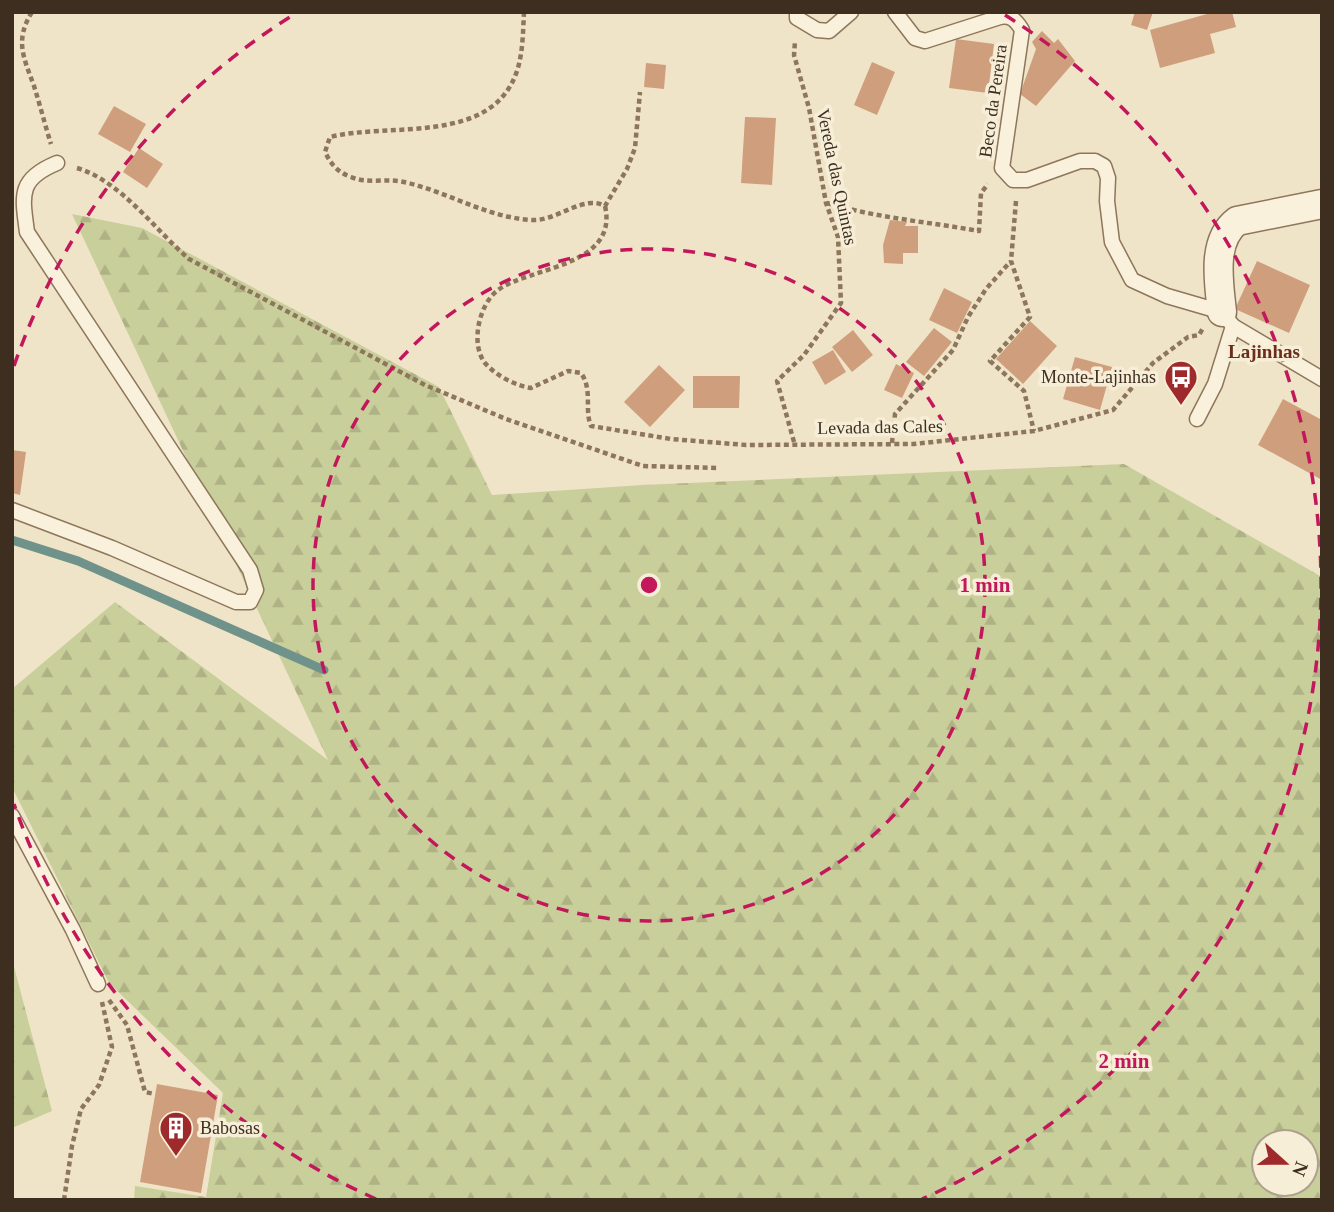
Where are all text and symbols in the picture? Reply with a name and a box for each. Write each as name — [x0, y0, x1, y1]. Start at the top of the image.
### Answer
street label: Beco da Pereira — [975, 43, 1011, 159]
street label: Vereda das Quintas — [813, 107, 861, 247]
district label: Lajinhas — [1228, 341, 1300, 362]
bus stop icon: Monte-Lajinhas — [1162, 358, 1200, 407]
place label: Monte-Lajinhas — [1041, 367, 1156, 387]
street label: Levada das Cales — [817, 416, 943, 438]
centre of rings — [637, 573, 661, 597]
text: 1 min — [960, 573, 1011, 597]
text: 2 min — [1099, 1049, 1150, 1073]
building icon: Babosas — [157, 1109, 195, 1158]
place label: Babosas — [200, 1118, 260, 1138]
north arrow — [1250, 1128, 1320, 1198]
text: N — [1288, 1159, 1313, 1179]

